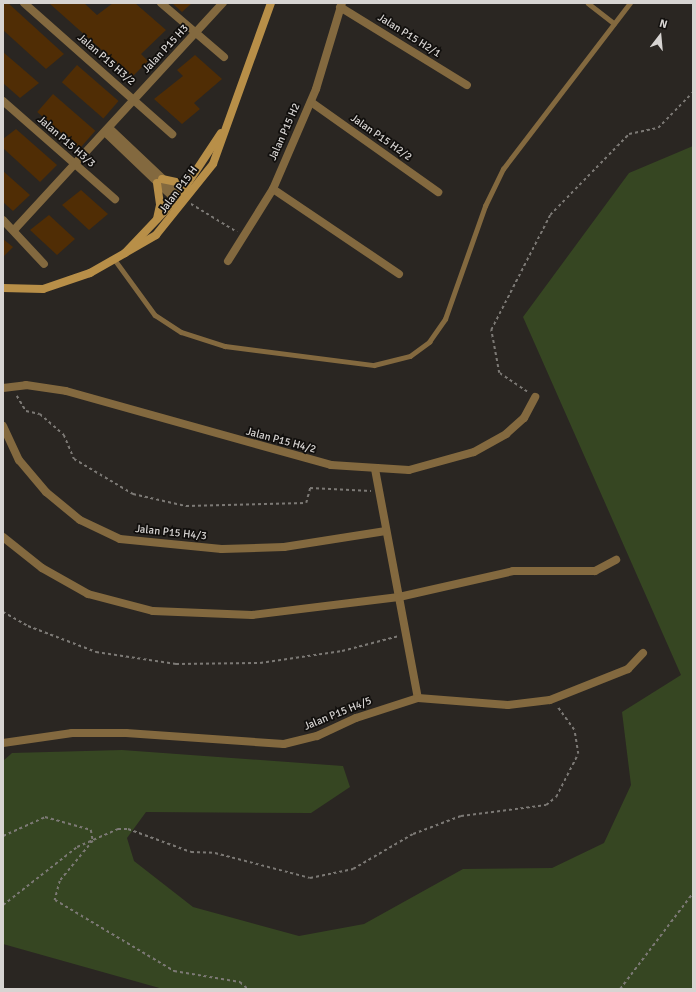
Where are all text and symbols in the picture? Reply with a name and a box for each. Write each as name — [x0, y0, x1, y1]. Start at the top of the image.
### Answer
street label: Jalan P15 H2/1 — [375, 11, 443, 61]
north arrow — [640, 16, 680, 56]
text: N — [658, 17, 669, 31]
street label: Jalan P15 H3 — [140, 22, 192, 76]
street label: Jalan P15 H3/2 — [75, 31, 137, 89]
street label: Jalan P15 H2 — [266, 101, 304, 163]
street label: Jalan P15 H2/2 — [348, 112, 414, 164]
street label: Jalan P15 H3/3 — [35, 113, 97, 171]
street label: Jalan P15 H — [157, 164, 201, 216]
street label: Jalan P15 H4/2 — [245, 425, 317, 457]
street label: Jalan P15 H4/3 — [135, 523, 207, 543]
street label: Jalan P15 H4/5 — [302, 694, 374, 734]

